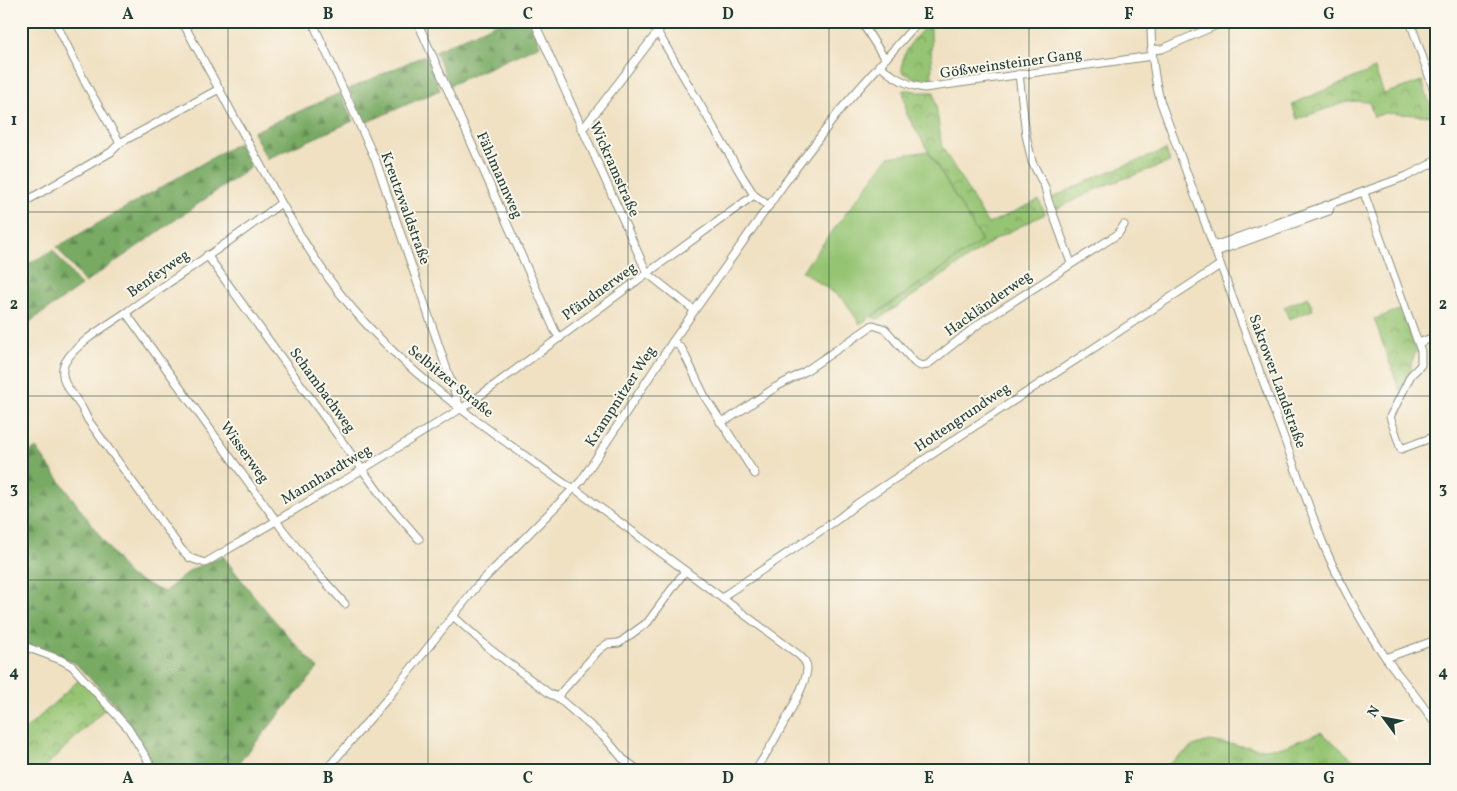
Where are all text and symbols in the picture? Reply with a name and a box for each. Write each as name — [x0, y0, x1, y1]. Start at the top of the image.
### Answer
text: A — [122, 4, 134, 26]
text: B — [323, 4, 334, 26]
text: C — [523, 4, 533, 26]
text: D — [722, 4, 734, 26]
text: E — [924, 4, 934, 26]
text: F — [1124, 4, 1134, 26]
text: G — [1323, 4, 1335, 26]
street label: Gößweinsteiner Gang — [939, 44, 1084, 85]
text: 1 — [11, 110, 17, 132]
text: 1 — [1440, 110, 1446, 132]
street label: Wickramstraße — [583, 119, 644, 221]
street label: Fählmannweg — [470, 129, 527, 223]
street label: Kreutzwaldstraße — [374, 149, 435, 268]
street label: Benfeyweg — [123, 245, 195, 303]
street label: Pfändnerweg — [558, 258, 642, 326]
street label: Hackländerweg — [941, 266, 1037, 342]
text: 2 — [10, 294, 18, 316]
text: 2 — [1439, 294, 1447, 316]
street label: Sakrower Landstraße — [1243, 312, 1311, 451]
street label: Selbitzer Straße — [403, 341, 498, 423]
street label: Krampnitzer Weg — [581, 342, 662, 451]
street label: Schambachweg — [284, 344, 360, 438]
street label: Hottengrundweg — [911, 378, 1015, 458]
street label: Wisserweg — [214, 418, 274, 488]
street label: Mannhardtweg — [278, 440, 376, 511]
text: 3 — [10, 478, 18, 500]
text: 3 — [1439, 478, 1447, 500]
text: 4 — [9, 662, 19, 684]
text: 4 — [1438, 662, 1448, 684]
north arrow — [1360, 694, 1410, 744]
text: N — [1363, 703, 1385, 721]
text: A — [122, 768, 134, 790]
text: B — [323, 768, 334, 790]
text: C — [523, 768, 533, 790]
text: D — [722, 768, 734, 790]
text: E — [924, 768, 934, 790]
text: F — [1124, 768, 1134, 790]
text: G — [1323, 768, 1335, 790]

